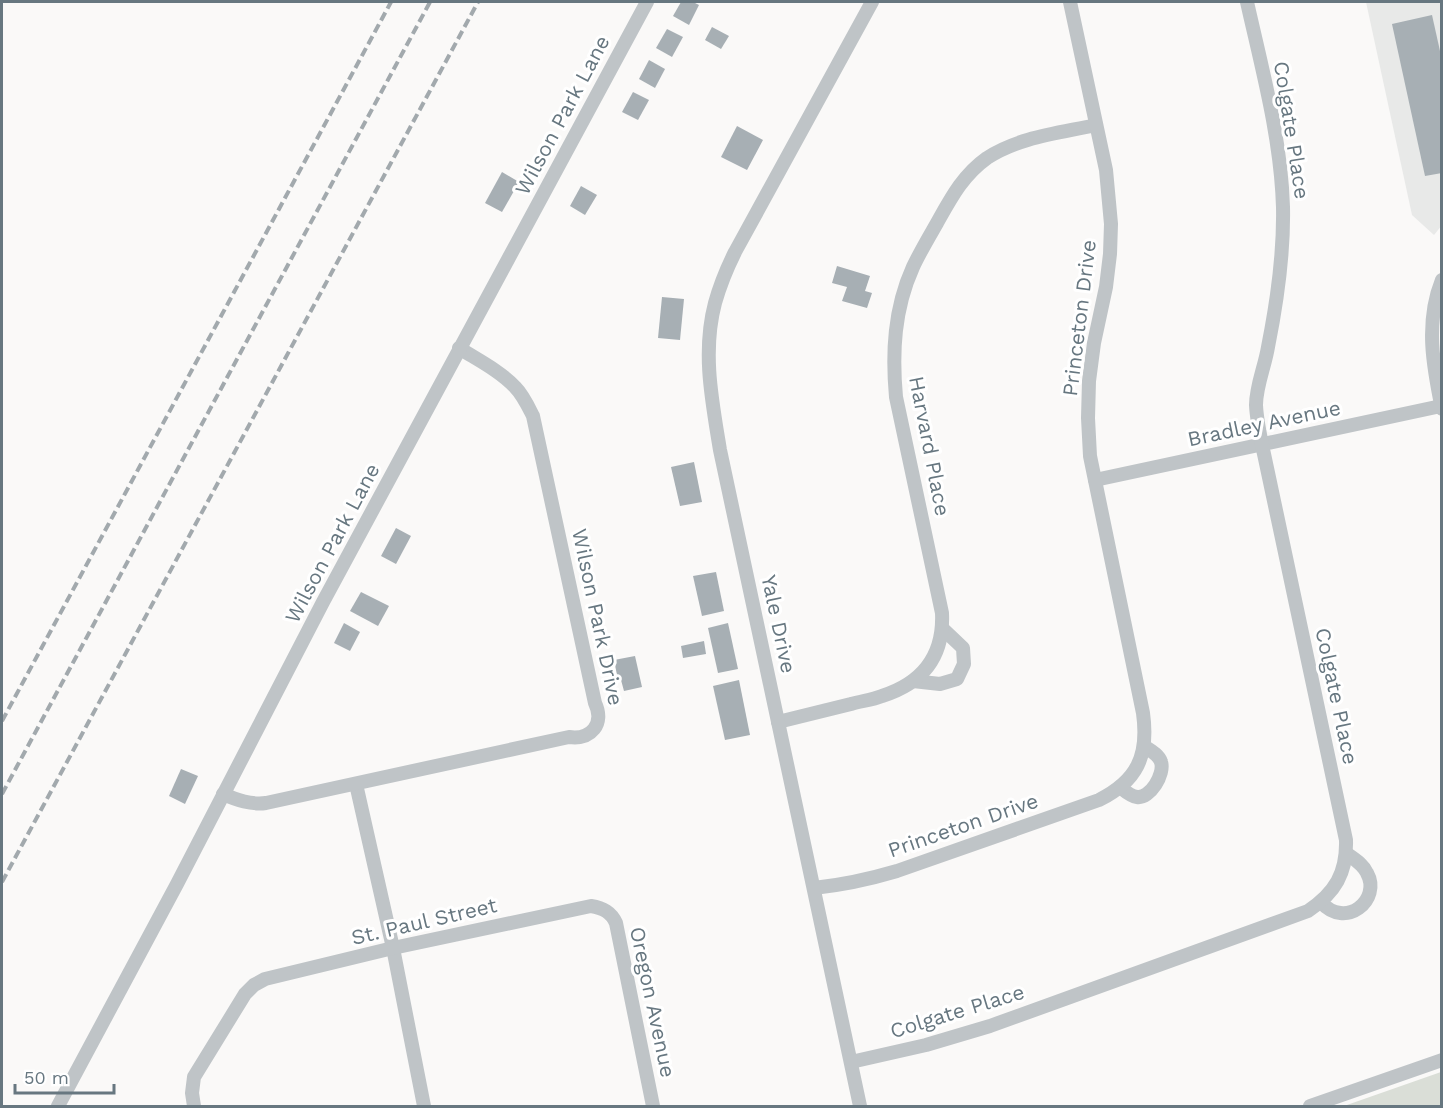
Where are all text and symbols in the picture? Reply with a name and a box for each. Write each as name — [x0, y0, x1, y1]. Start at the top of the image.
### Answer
street label: Wilson Park Lane — [509, 31, 615, 199]
street label: Colgate Place — [1269, 59, 1315, 201]
street label: Princeton Drive — [1057, 238, 1101, 398]
street label: Harvard Place — [904, 374, 956, 518]
street label: Bradley Avenue — [1185, 395, 1343, 451]
street label: Wilson Park Lane — [279, 459, 385, 627]
street label: Wilson Park Drive — [567, 526, 629, 708]
street label: Yale Drive — [756, 572, 802, 676]
street label: Colgate Place — [1310, 625, 1364, 767]
street label: Princeton Drive — [885, 788, 1041, 862]
street label: St. Paul Street — [349, 892, 499, 950]
street label: Oregon Avenue — [625, 924, 681, 1080]
street label: Colgate Place — [887, 979, 1027, 1043]
scale bar — [15, 1057, 114, 1095]
text: 50 m — [24, 1067, 69, 1088]

